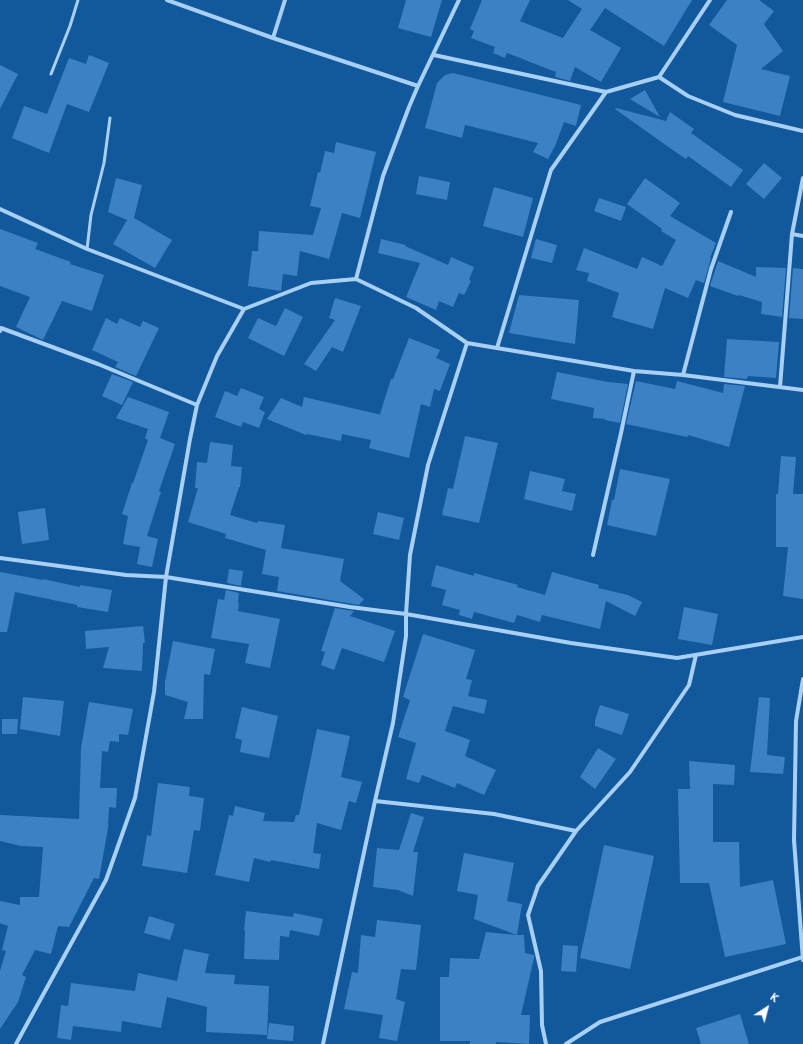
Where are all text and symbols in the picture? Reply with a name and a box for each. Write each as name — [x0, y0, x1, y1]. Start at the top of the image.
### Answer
north arrow — [747, 988, 787, 1028]
text: K — [768, 990, 781, 1005]

